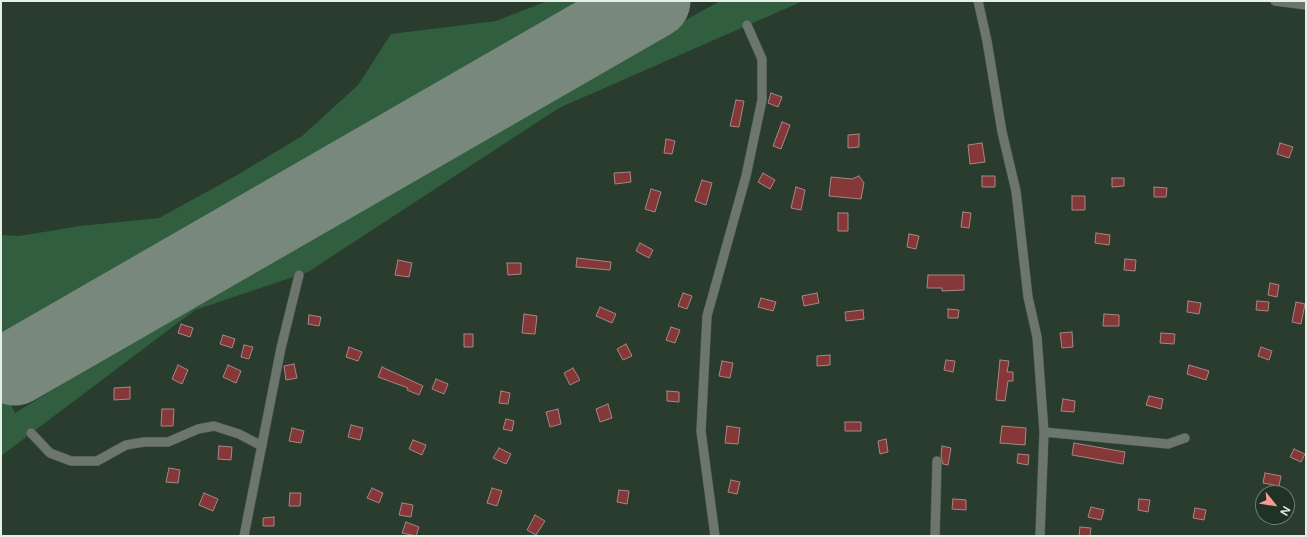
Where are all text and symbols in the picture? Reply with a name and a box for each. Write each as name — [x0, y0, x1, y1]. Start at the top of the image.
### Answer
north arrow — [1255, 485, 1295, 525]
text: N — [1277, 504, 1293, 518]

